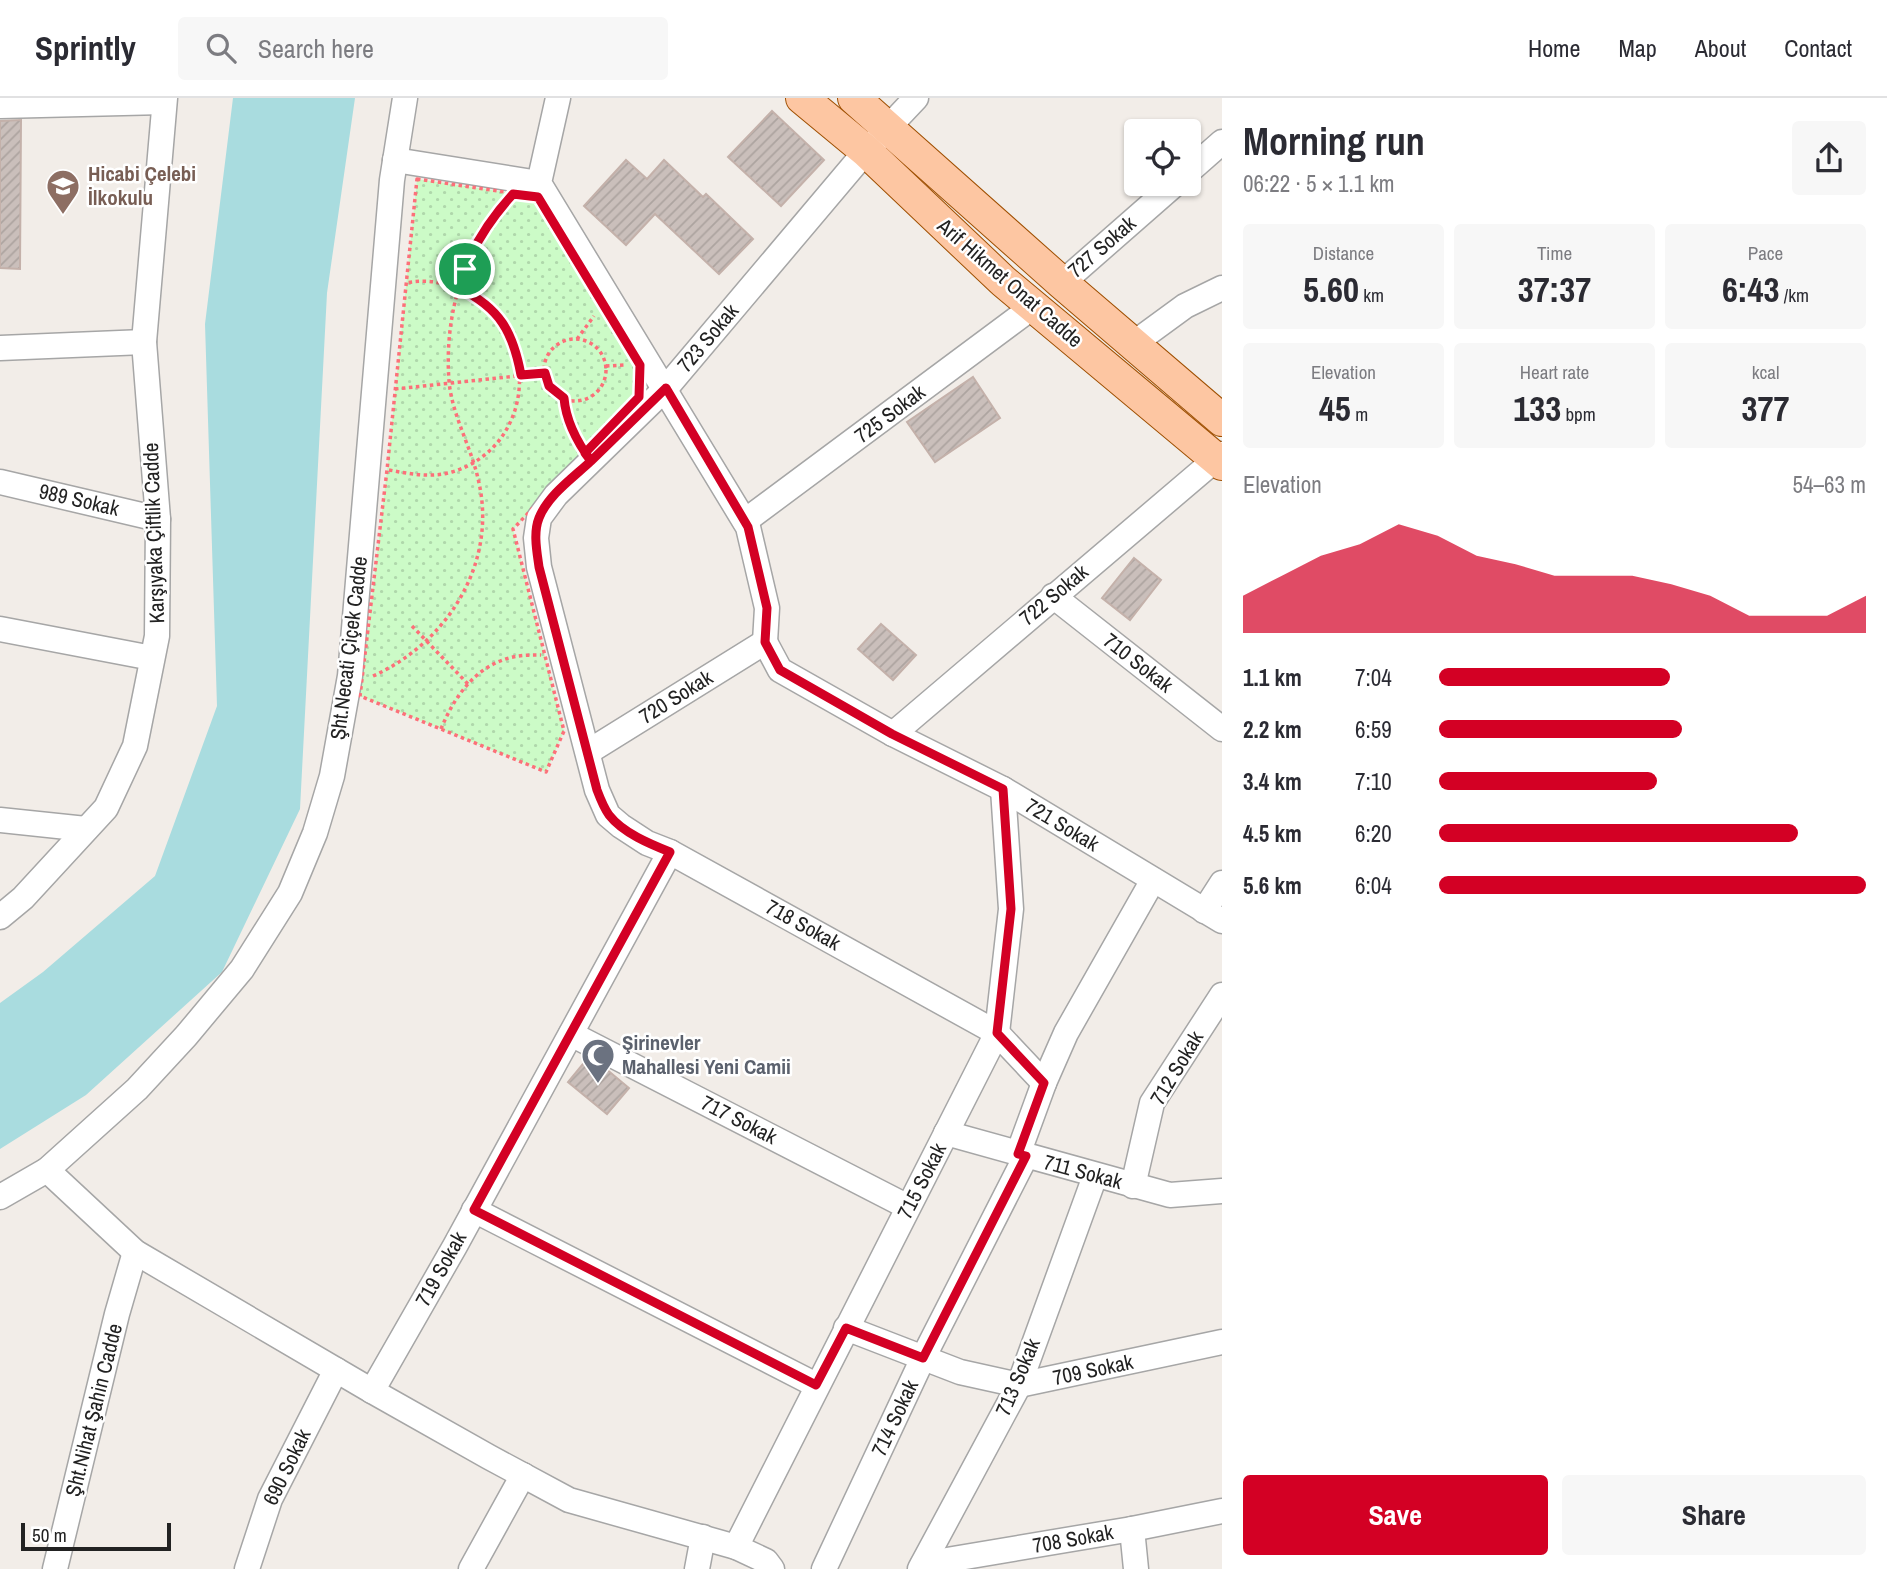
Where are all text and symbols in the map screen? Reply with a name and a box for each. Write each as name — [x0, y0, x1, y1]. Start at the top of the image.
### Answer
search box — [178, 17, 668, 80]
text: Sprintly — [35, 26, 136, 70]
icon: search — [202, 29, 240, 67]
text: Search here — [258, 31, 374, 66]
text: Home — [1528, 32, 1580, 64]
text: Map — [1618, 32, 1657, 64]
text: About — [1695, 32, 1746, 64]
text: Contact — [1784, 32, 1852, 64]
text: Morning run — [1243, 116, 1425, 167]
map controls — [1124, 119, 1201, 196]
button: locate — [1124, 119, 1201, 196]
button: share — [1792, 121, 1866, 195]
place label: Hicabi Çelebi İlkokulu — [88, 159, 196, 212]
school or university icon: Hicabi Çelebi İlkokulu — [44, 167, 82, 216]
text: 06:22 · 5 × 1.1 km — [1243, 168, 1395, 199]
street label: 727 Sokak — [1061, 209, 1142, 284]
street label: Arif Hikmet Onat Cadde — [931, 211, 1089, 354]
pin — [435, 239, 495, 299]
text: Distance — [1313, 240, 1374, 266]
text: Time — [1537, 240, 1572, 266]
text: Pace — [1748, 240, 1783, 266]
icon: arrive — [446, 250, 484, 288]
text: 5.60 — [1303, 266, 1359, 313]
text: 37:37 — [1518, 266, 1591, 313]
text: 6:43 — [1722, 266, 1780, 313]
text: km — [1359, 282, 1384, 308]
text: /km — [1780, 282, 1809, 308]
street label: 723 Sokak — [670, 297, 745, 378]
text: Elevation — [1311, 359, 1376, 385]
text: Heart rate — [1520, 359, 1589, 385]
text: kcal — [1752, 359, 1779, 385]
street label: 725 Sokak — [848, 377, 931, 450]
text: 45 — [1319, 385, 1351, 432]
text: 133 — [1513, 385, 1561, 432]
text: 377 — [1742, 385, 1789, 432]
text: m — [1351, 401, 1368, 427]
text: bpm — [1561, 401, 1596, 427]
street label: Karşıyaka Çiftlik Cadde — [136, 442, 171, 624]
text: Elevation — [1243, 469, 1322, 500]
text: 54–63 m — [1793, 469, 1866, 500]
street label: 989 Sokak — [36, 476, 122, 523]
street label: Şht.Necati Çiçek Cadde — [323, 554, 374, 741]
street label: 722 Sokak — [1013, 557, 1094, 632]
street label: 710 Sokak — [1097, 626, 1180, 699]
text: 1.1 km — [1243, 662, 1302, 693]
text: 7:04 — [1355, 662, 1392, 693]
street label: 720 Sokak — [634, 663, 718, 730]
text: 2.2 km — [1243, 714, 1302, 745]
text: 6:59 — [1355, 714, 1392, 745]
text: 3.4 km — [1243, 766, 1302, 797]
text: 7:10 — [1355, 766, 1392, 797]
street label: 721 Sokak — [1020, 791, 1105, 858]
text: 4.5 km — [1243, 818, 1302, 849]
text: 6:20 — [1355, 818, 1392, 849]
text: 5.6 km — [1243, 870, 1302, 901]
text: 6:04 — [1355, 870, 1392, 901]
street label: 718 Sokak — [761, 892, 846, 957]
street label: 712 Sokak — [1143, 1025, 1210, 1110]
place label: Şirinevler Mahallesi Yeni Camii — [622, 1028, 791, 1081]
mosque icon: Şirinevler Mahallesi Yeni Camii — [579, 1036, 617, 1085]
street label: 717 Sokak — [696, 1088, 782, 1151]
street label: 715 Sokak — [890, 1138, 953, 1224]
street label: 711 Sokak — [1041, 1147, 1126, 1196]
street label: 719 Sokak — [408, 1226, 473, 1311]
street label: Şht.Nihat Şahin Cadde — [58, 1320, 129, 1499]
street label: 713 Sokak — [988, 1333, 1047, 1420]
street label: 709 Sokak — [1050, 1347, 1136, 1392]
street label: 714 Sokak — [864, 1374, 925, 1461]
street label: 690 Sokak — [256, 1424, 318, 1510]
button: Save — [1243, 1475, 1548, 1555]
button: Share — [1562, 1475, 1866, 1555]
street label: 708 Sokak — [1030, 1517, 1116, 1560]
scale bar — [21, 1520, 172, 1552]
text: 50 m — [32, 1522, 67, 1548]

